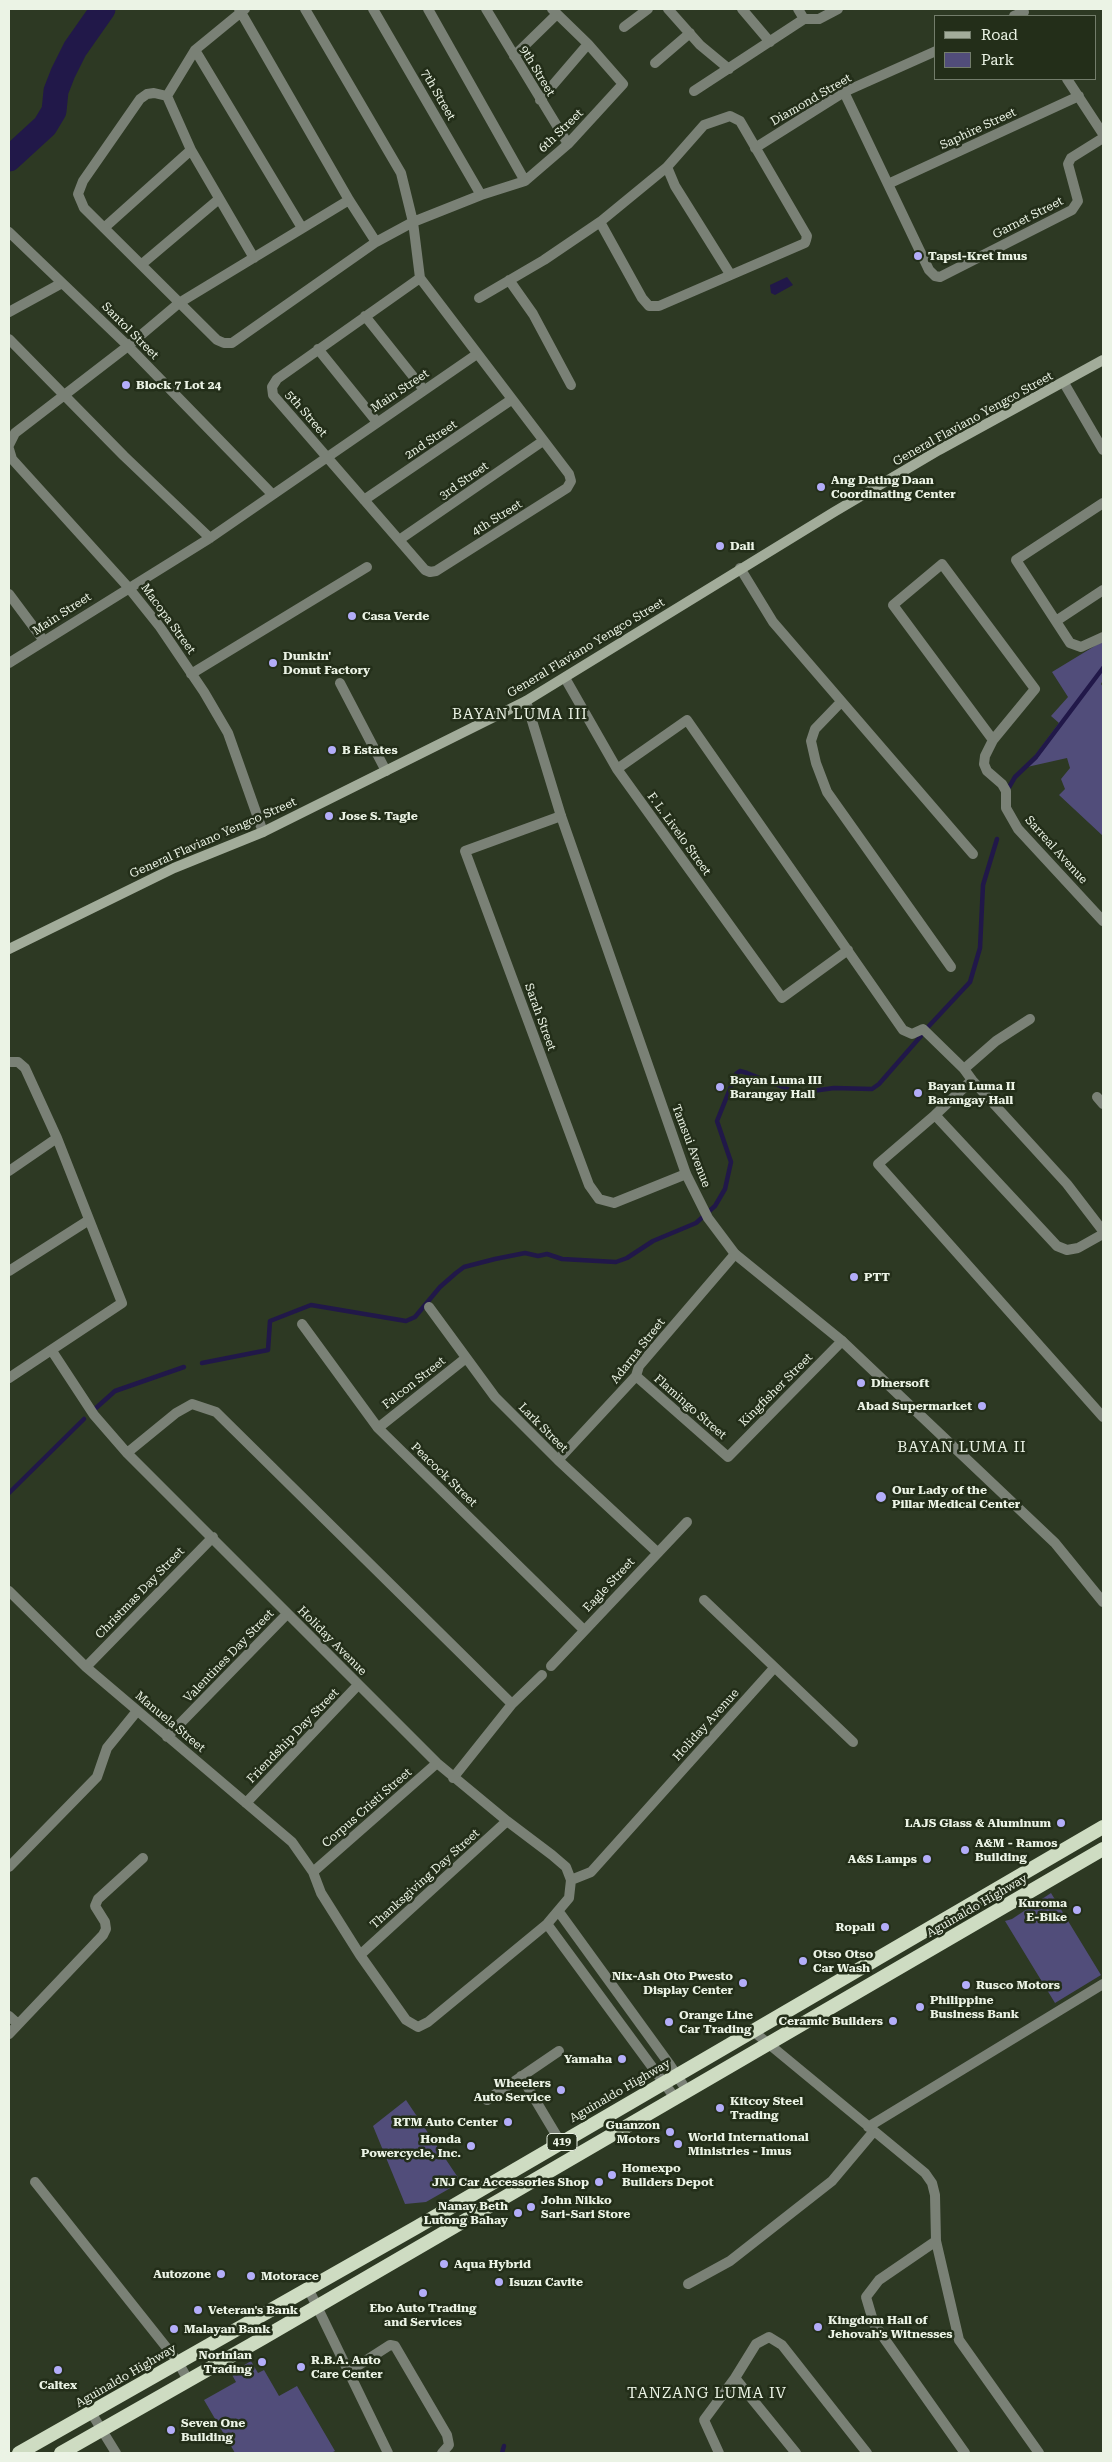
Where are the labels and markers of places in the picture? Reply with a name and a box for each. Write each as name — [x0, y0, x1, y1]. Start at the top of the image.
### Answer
place label: Tapsi-Kret Imus — [928, 249, 1027, 263]
marker: Tapsi-Kret Imus — [912, 250, 924, 262]
place label: Block 7 Lot 24 — [136, 378, 221, 392]
marker: Block 7 Lot 24 — [120, 379, 132, 391]
place label: Ang Dating Daan Coordinating Center — [831, 473, 956, 501]
marker: Ang Dating Daan Coordinating Center — [815, 481, 827, 493]
place label: Dali — [730, 539, 755, 553]
marker: Dali — [714, 540, 726, 552]
place label: Casa Verde — [362, 609, 429, 623]
marker: Casa Verde — [346, 610, 358, 622]
place label: Dunkin' Donut Factory — [283, 649, 370, 677]
marker: Dunkin' Donut Factory — [267, 657, 279, 669]
place label: B Estates — [342, 743, 398, 757]
marker: B Estates — [326, 744, 338, 756]
place label: Jose S. Tagle — [339, 809, 418, 823]
marker: Jose S. Tagle — [323, 810, 335, 822]
place label: Bayan Luma III Barangay Hall — [730, 1073, 822, 1101]
place label: Bayan Luma II Barangay Hall — [928, 1079, 1015, 1107]
marker: Bayan Luma III Barangay Hall — [714, 1081, 726, 1093]
marker: Bayan Luma II Barangay Hall — [912, 1087, 924, 1099]
place label: PTT — [864, 1270, 890, 1284]
marker: PTT — [848, 1271, 860, 1283]
place label: Dinersoft — [871, 1376, 929, 1390]
marker: Dinersoft — [855, 1377, 867, 1389]
place label: Abad Supermarket — [857, 1399, 972, 1413]
marker: Abad Supermarket — [976, 1400, 988, 1412]
place label: Our Lady of the Pillar Medical Center — [892, 1483, 1020, 1511]
marker: Our Lady of the Pillar Medical Center — [874, 1490, 888, 1504]
place label: LAJS Glass & Aluminum — [905, 1816, 1051, 1830]
marker: LAJS Glass & Aluminum — [1055, 1817, 1067, 1829]
place label: A&M - Ramos Building — [975, 1836, 1057, 1864]
marker: A&M - Ramos Building — [959, 1844, 971, 1856]
place label: A&S Lamps — [848, 1852, 917, 1866]
marker: A&S Lamps — [921, 1853, 933, 1865]
place label: Kuroma E-Bike — [1018, 1896, 1067, 1924]
marker: Kuroma E-Bike — [1071, 1904, 1083, 1916]
place label: Ropali — [836, 1920, 875, 1934]
marker: Ropali — [879, 1921, 891, 1933]
place label: Otso Otso Car Wash — [813, 1947, 873, 1975]
marker: Otso Otso Car Wash — [797, 1955, 809, 1967]
place label: Nix-Ash Oto Pwesto Display Center — [612, 1969, 733, 1997]
marker: Nix-Ash Oto Pwesto Display Center — [737, 1977, 749, 1989]
place label: Rusco Motors — [976, 1978, 1060, 1992]
marker: Rusco Motors — [960, 1979, 972, 1991]
place label: Philippine Business Bank — [930, 1993, 1019, 2021]
marker: Philippine Business Bank — [914, 2001, 926, 2013]
place label: Orange Line Car Trading — [679, 2008, 753, 2036]
place label: Ceramic Builders — [778, 2014, 883, 2028]
marker: Ceramic Builders — [887, 2015, 899, 2027]
marker: Orange Line Car Trading — [663, 2016, 675, 2028]
place label: Yamaha — [564, 2052, 612, 2066]
marker: Yamaha — [616, 2053, 628, 2065]
place label: Wheelers Auto Service — [474, 2076, 551, 2104]
marker: Wheelers Auto Service — [555, 2084, 567, 2096]
place label: Kitcoy Steel Trading — [730, 2094, 803, 2122]
marker: Kitcoy Steel Trading — [714, 2102, 726, 2114]
place label: RTM Auto Center — [393, 2115, 498, 2129]
marker: RTM Auto Center — [502, 2116, 514, 2128]
place label: Guanzon Motors — [606, 2118, 660, 2146]
marker: Guanzon Motors — [664, 2126, 676, 2138]
place label: World International Ministries - Imus — [688, 2130, 809, 2158]
place label: Honda Powercycle, Inc. — [361, 2132, 461, 2160]
marker: World International Ministries - Imus — [672, 2138, 684, 2150]
marker: Honda Powercycle, Inc. — [465, 2140, 477, 2152]
place label: Homexpo Builders Depot — [622, 2161, 714, 2189]
marker: Homexpo Builders Depot — [606, 2169, 618, 2181]
place label: JNJ Car Accessories Shop — [432, 2175, 589, 2189]
marker: JNJ Car Accessories Shop — [593, 2176, 605, 2188]
place label: John Nikko Sari-Sari Store — [541, 2193, 630, 2221]
place label: Nanay Beth Lutong Bahay — [424, 2199, 508, 2227]
marker: John Nikko Sari-Sari Store — [525, 2201, 537, 2213]
marker: Nanay Beth Lutong Bahay — [512, 2207, 524, 2219]
place label: Aqua Hybrid — [454, 2257, 531, 2271]
marker: Aqua Hybrid — [438, 2258, 450, 2270]
place label: Autozone — [153, 2267, 211, 2281]
marker: Autozone — [215, 2268, 227, 2280]
place label: Motorace — [261, 2269, 319, 2283]
marker: Motorace — [245, 2270, 257, 2282]
place label: Isuzu Cavite — [509, 2275, 583, 2289]
marker: Isuzu Cavite — [493, 2276, 505, 2288]
marker: Ebo Auto Trading and Services — [417, 2287, 429, 2299]
place label: Ebo Auto Trading and Services — [369, 2301, 477, 2329]
place label: Veteran's Bank — [208, 2303, 298, 2317]
marker: Veteran's Bank — [192, 2304, 204, 2316]
place label: Kingdom Hall of Jehovah's Witnesses — [828, 2313, 953, 2341]
marker: Kingdom Hall of Jehovah's Witnesses — [812, 2321, 824, 2333]
place label: Malayan Bank — [184, 2322, 270, 2336]
marker: Malayan Bank — [168, 2323, 180, 2335]
place label: Norinian Trading — [199, 2348, 252, 2376]
place label: R.B.A. Auto Care Center — [311, 2353, 383, 2381]
marker: Norinian Trading — [256, 2356, 268, 2368]
marker: R.B.A. Auto Care Center — [295, 2361, 307, 2373]
marker: Caltex — [52, 2364, 64, 2376]
place label: Caltex — [39, 2378, 77, 2392]
place label: Seven One Building — [181, 2416, 245, 2444]
marker: Seven One Building — [165, 2424, 177, 2436]

